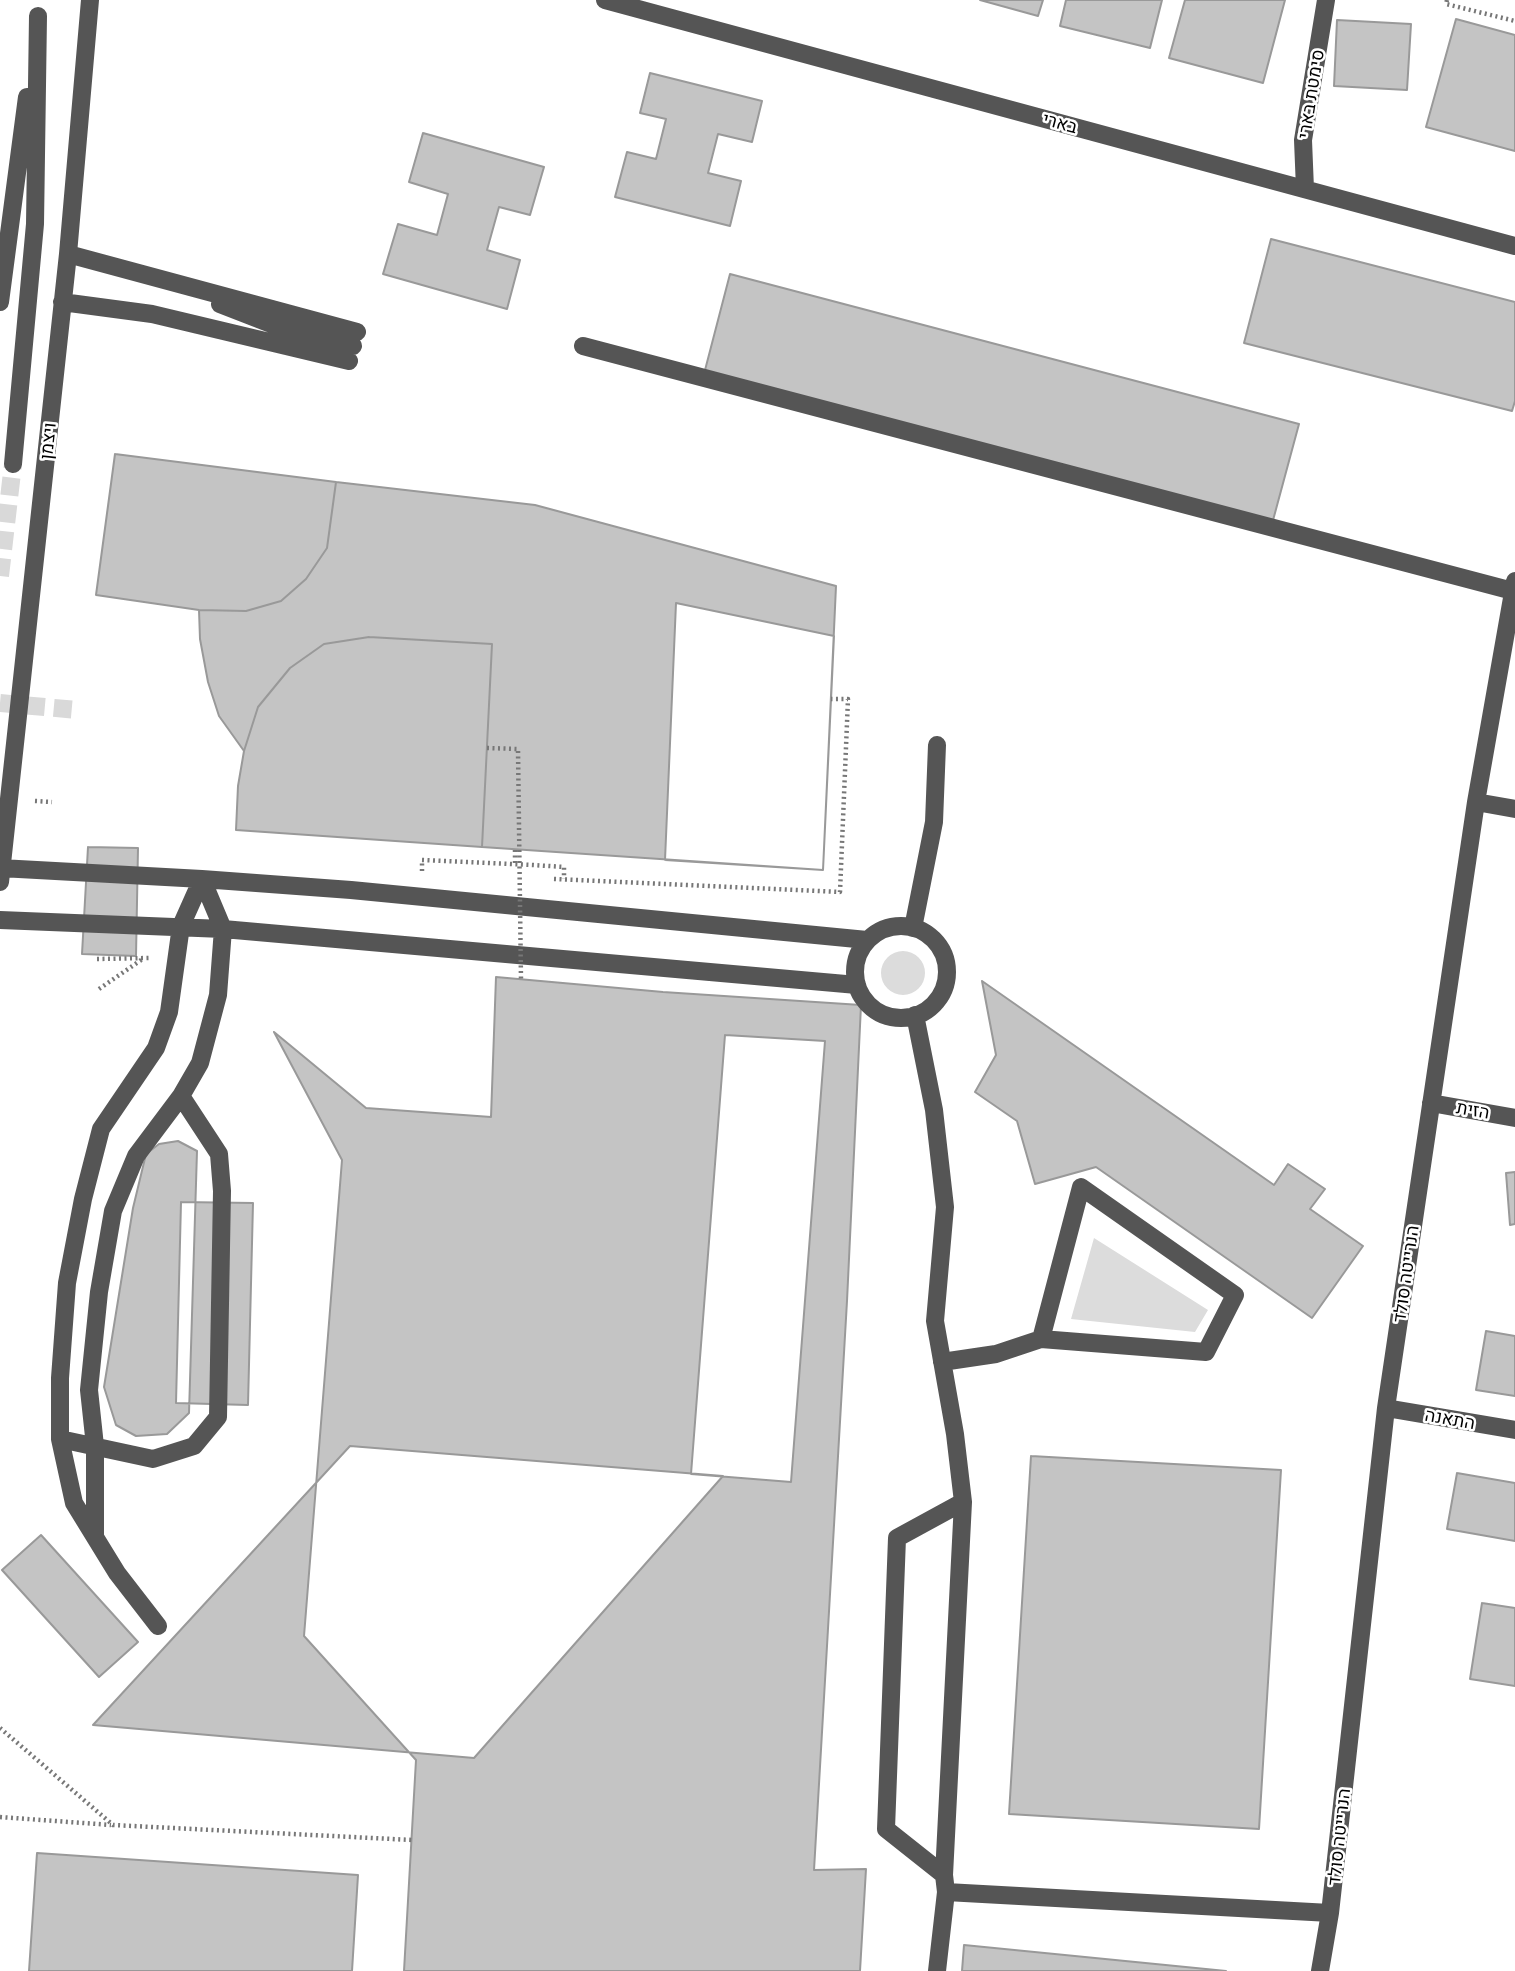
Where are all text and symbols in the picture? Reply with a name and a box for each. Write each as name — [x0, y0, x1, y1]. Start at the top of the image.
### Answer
street label: סימטת בארי — [1293, 48, 1329, 140]
street label: בארי — [1040, 108, 1080, 138]
street label: ויצמן — [35, 421, 61, 461]
street label: הזית — [1455, 1096, 1491, 1124]
street label: הנרייטה סולד — [1388, 1224, 1424, 1324]
street label: התאנה — [1423, 1404, 1477, 1434]
street label: הנרייטה סולד — [1323, 1787, 1355, 1887]

